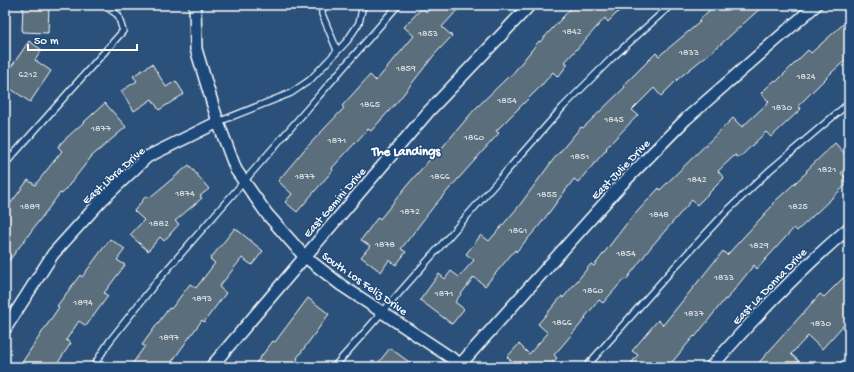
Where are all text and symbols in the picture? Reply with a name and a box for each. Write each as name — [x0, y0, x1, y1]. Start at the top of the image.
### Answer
scale bar — [28, 26, 137, 52]
house number: 1842 — [561, 26, 582, 38]
house number: 1853 — [417, 28, 438, 40]
text: 50 m — [34, 35, 59, 49]
house number: 1833 — [678, 47, 699, 59]
house number: 1859 — [395, 63, 416, 75]
house number: 6212 — [19, 69, 38, 81]
house number: 1824 — [795, 71, 816, 83]
house number: 1854 — [496, 95, 517, 107]
house number: 1865 — [359, 99, 380, 111]
house number: 1830 — [771, 102, 793, 114]
house number: 1845 — [603, 114, 624, 126]
house number: 1877 — [90, 123, 112, 135]
house number: 1860 — [463, 132, 484, 144]
house number: 1871 — [327, 135, 346, 147]
street label: East Julie Drive — [589, 137, 654, 204]
street label: East Libra Drive — [80, 144, 149, 208]
district label: The Landings — [371, 145, 442, 160]
house number: 1851 — [570, 151, 589, 163]
house number: 1821 — [817, 164, 836, 176]
street label: East Gemini Drive — [301, 165, 370, 241]
house number: 1877 — [294, 171, 316, 183]
house number: 1866 — [429, 171, 451, 183]
house number: 1842 — [686, 174, 707, 186]
house number: 1874 — [174, 188, 195, 200]
house number: 1855 — [536, 189, 557, 201]
house number: 1889 — [19, 201, 40, 213]
house number: 1825 — [787, 201, 808, 213]
house number: 1872 — [399, 206, 420, 218]
house number: 1848 — [648, 209, 669, 221]
house number: 1882 — [148, 218, 169, 230]
house number: 1861 — [508, 225, 527, 237]
house number: 1878 — [374, 239, 396, 251]
house number: 1829 — [748, 240, 769, 252]
street label: East La Donna Drive — [730, 246, 811, 329]
house number: 1854 — [615, 248, 636, 260]
street label: South Los Feliz Drive — [318, 250, 410, 320]
house number: 1833 — [713, 272, 734, 284]
house number: 1860 — [582, 285, 603, 297]
house number: 1871 — [434, 288, 453, 300]
house number: 1893 — [191, 293, 212, 305]
house number: 1894 — [72, 297, 93, 309]
house number: 1837 — [683, 308, 705, 320]
house number: 1866 — [551, 317, 573, 329]
house number: 1830 — [810, 318, 832, 330]
house number: 1897 — [158, 332, 180, 344]

